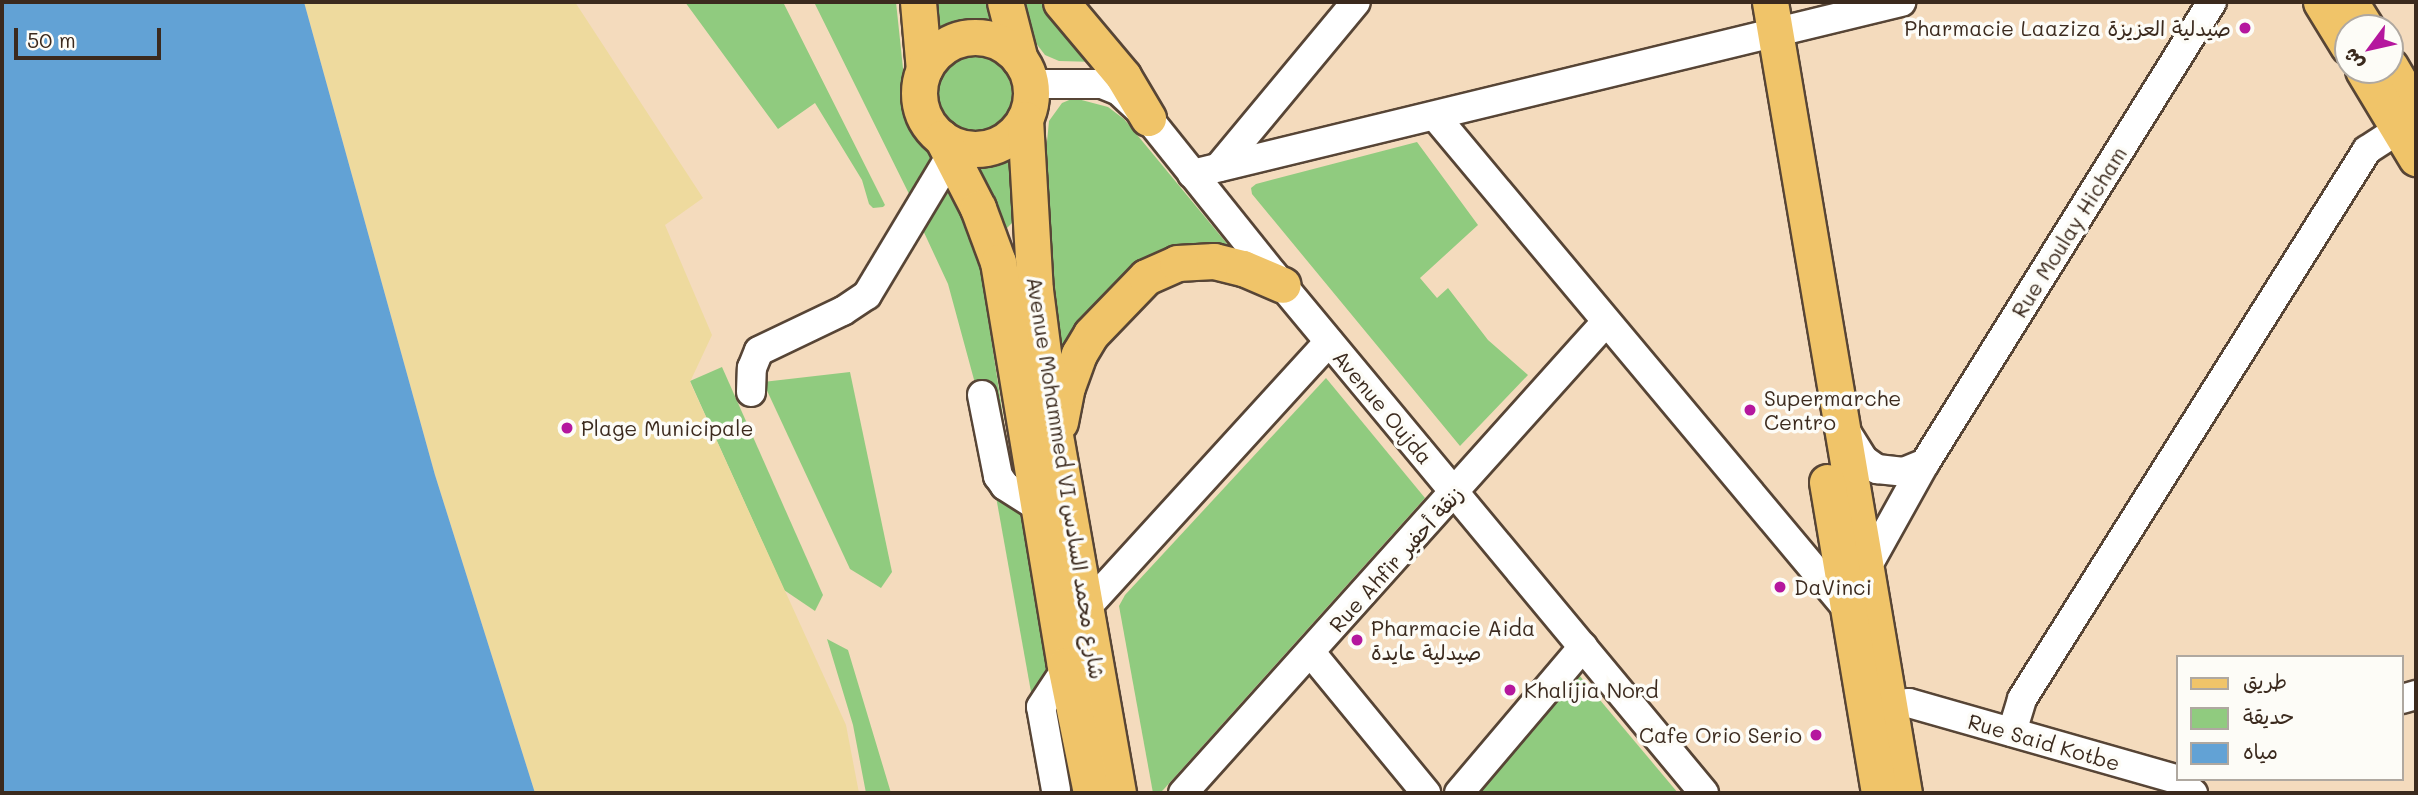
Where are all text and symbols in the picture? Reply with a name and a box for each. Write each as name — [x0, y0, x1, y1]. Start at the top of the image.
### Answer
scale bar — [18, 14, 164, 58]
north arrow — [2334, 14, 2404, 84]
place label: Pharmacie Laaziza صيدلية العزيزة — [1904, 15, 2231, 41]
marker: Pharmacie Laaziza صيدلية العزيزة — [2237, 20, 2253, 36]
text: 50 m — [27, 26, 76, 53]
text: ش — [2336, 44, 2369, 75]
street label: Rue Moulay Hicham — [2006, 142, 2132, 322]
street label: Avenue Mohammed VI شارع محمد السادس — [1022, 275, 1110, 681]
street label: Avenue Oujda — [1328, 345, 1438, 469]
place label: Supermarche Centro — [1764, 385, 1901, 435]
marker: Supermarche Centro — [1742, 402, 1758, 418]
place label: Plage Municipale — [581, 415, 753, 441]
marker: Plage Municipale — [559, 420, 575, 436]
street label: Rue Ahfir زنقة أحفير — [1324, 481, 1468, 637]
place label: DaVinci — [1794, 574, 1872, 600]
marker: DaVinci — [1772, 579, 1788, 595]
place label: Pharmacie Aida صيدلية عايدة — [1371, 615, 1535, 665]
marker: Pharmacie Aida صيدلية عايدة — [1349, 632, 1365, 648]
legend — [2176, 655, 2404, 781]
text: طريق — [2243, 667, 2287, 694]
place label: Khalijia Nord — [1524, 677, 1658, 703]
marker: Khalijia Nord — [1502, 682, 1518, 698]
text: حديقة — [2243, 702, 2294, 729]
street label: Rue Said Kotbe — [1965, 708, 2123, 776]
place label: Cafe Orio Serio — [1639, 722, 1802, 748]
marker: Cafe Orio Serio — [1808, 727, 1824, 743]
text: مياه — [2243, 737, 2278, 764]

